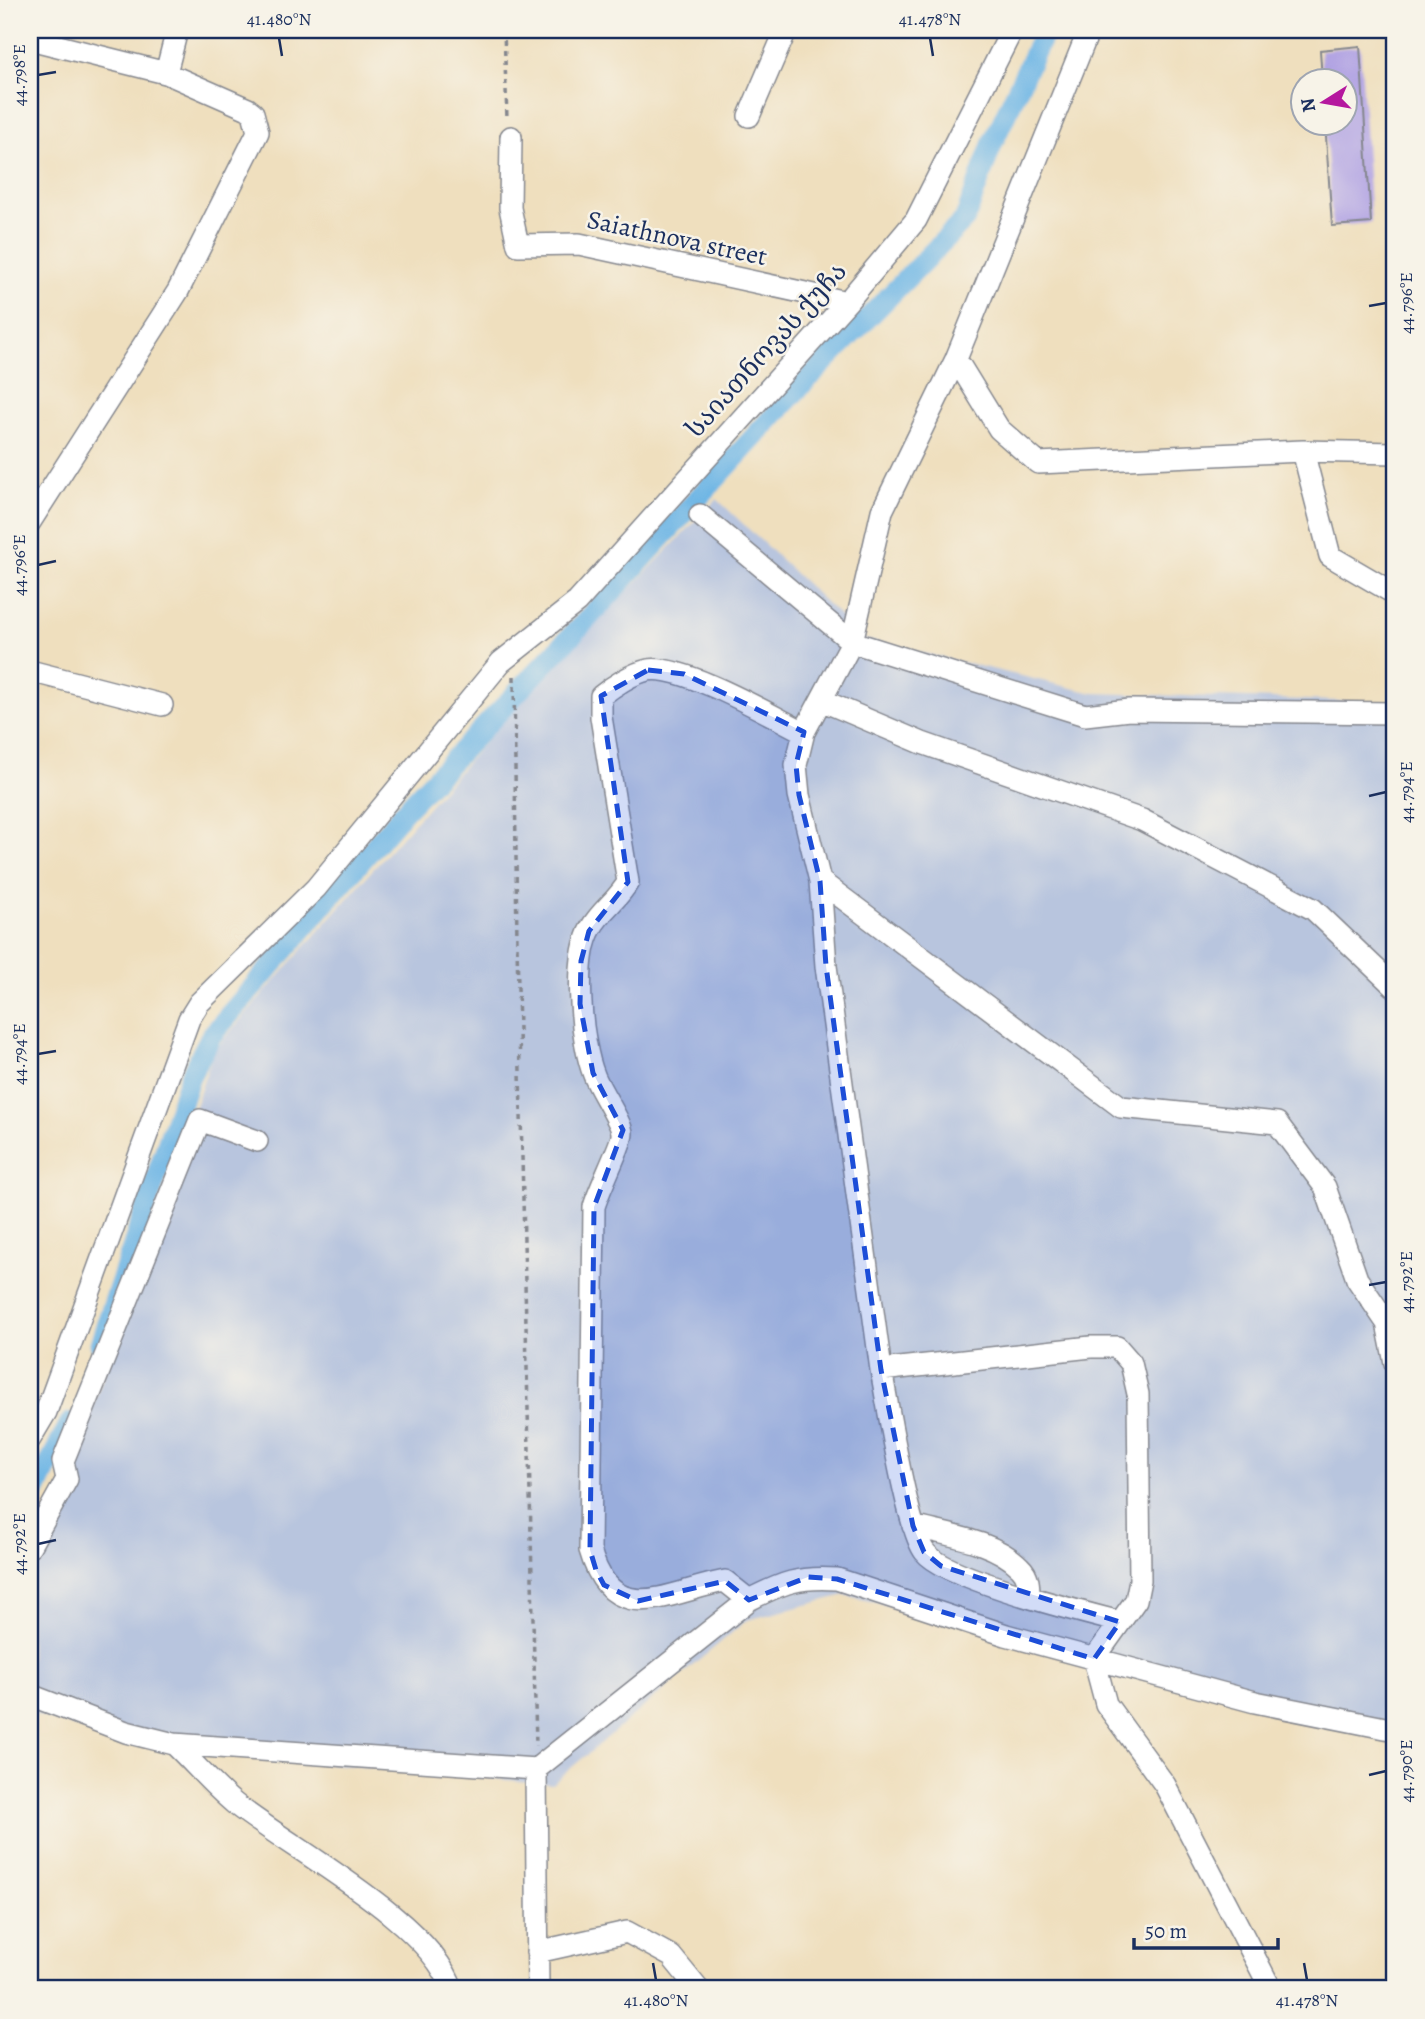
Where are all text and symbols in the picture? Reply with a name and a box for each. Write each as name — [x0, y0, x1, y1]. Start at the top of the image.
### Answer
text: 41.480°N — [247, 7, 311, 31]
text: 41.478°N — [899, 7, 961, 31]
text: 44.798°E — [7, 44, 31, 106]
north arrow — [1288, 66, 1358, 136]
text: N — [1294, 96, 1322, 114]
street label: Saiathnova street — [584, 202, 771, 274]
street label: საიათნოვას ქუჩა — [677, 254, 855, 446]
text: 44.796°E — [1394, 272, 1418, 334]
text: 44.796°E — [7, 534, 31, 596]
text: 44.794°E — [1394, 761, 1418, 823]
text: 44.794°E — [7, 1023, 31, 1085]
text: 44.792°E — [1394, 1251, 1418, 1313]
text: 44.792°E — [7, 1513, 31, 1575]
text: 44.790°E — [1394, 1739, 1418, 1803]
scale bar — [1134, 1907, 1278, 1951]
text: 50 m — [1145, 1917, 1187, 1945]
text: 41.480°N — [624, 1988, 688, 2012]
text: 41.478°N — [1276, 1988, 1338, 2012]

